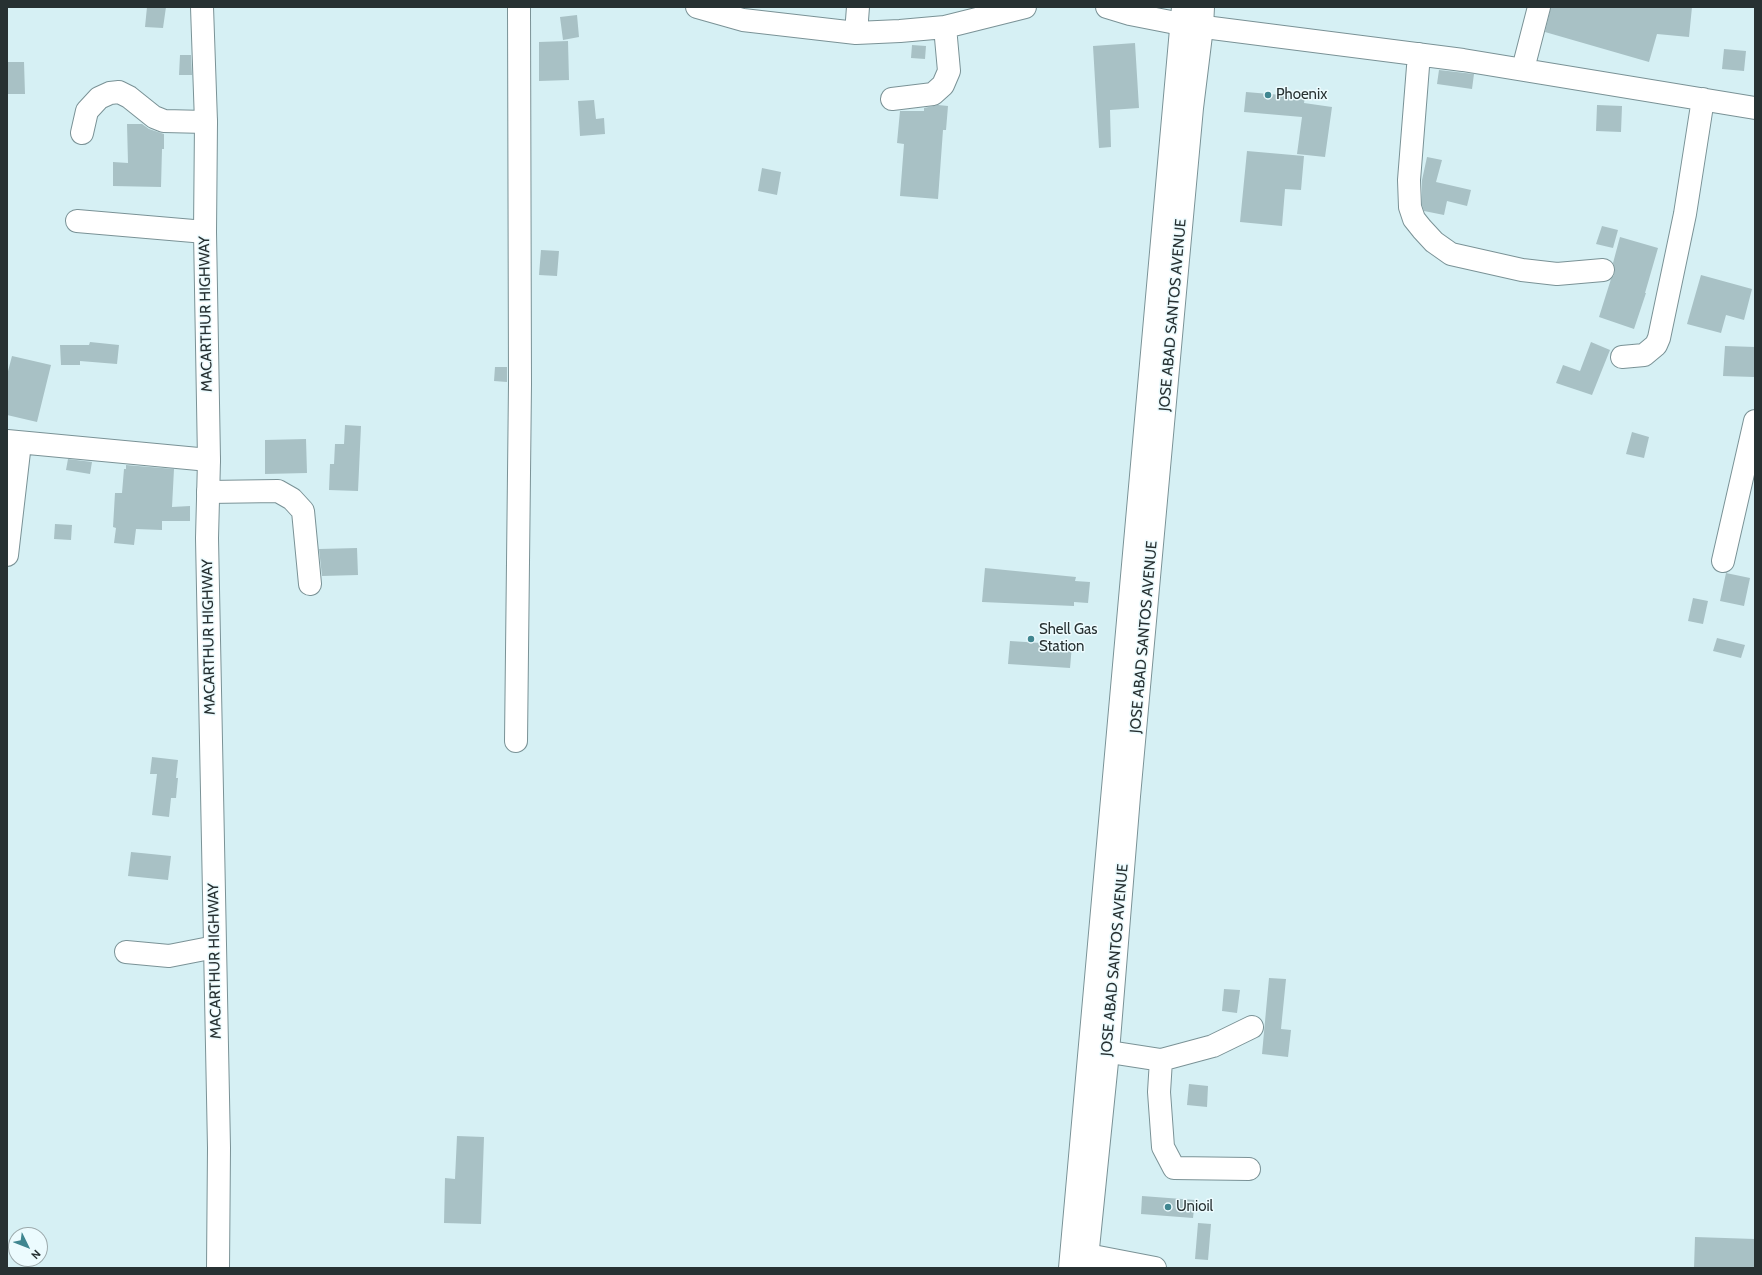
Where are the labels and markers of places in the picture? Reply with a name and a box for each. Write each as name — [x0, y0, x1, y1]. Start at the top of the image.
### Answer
place label: Phoenix — [1276, 86, 1327, 104]
marker: Phoenix — [1263, 90, 1273, 100]
place label: Shell Gas Station — [1039, 621, 1097, 656]
marker: Shell Gas Station — [1026, 634, 1036, 644]
place label: Unioil — [1176, 1198, 1213, 1216]
marker: Unioil — [1163, 1202, 1173, 1212]

